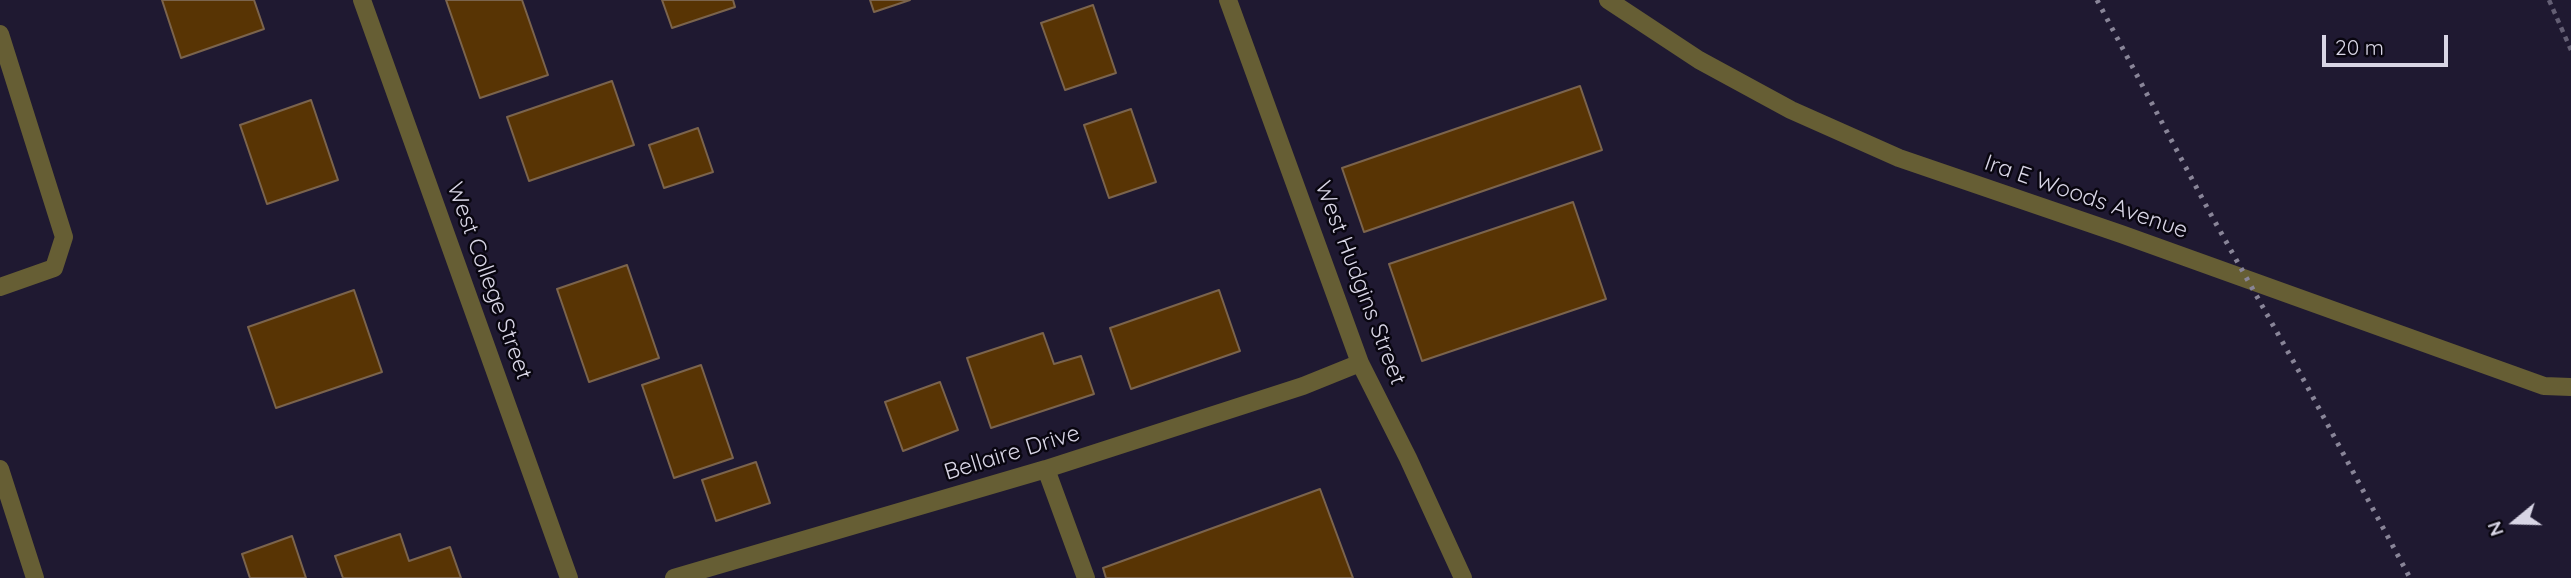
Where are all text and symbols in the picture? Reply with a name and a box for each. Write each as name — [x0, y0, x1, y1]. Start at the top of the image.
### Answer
scale bar — [2326, 21, 2452, 65]
text: 20 m — [2335, 34, 2384, 60]
street label: Ira E Woods Avenue — [1981, 149, 2191, 245]
street label: West Hudgins Street — [1308, 177, 1412, 389]
street label: West College Street — [440, 179, 538, 383]
street label: Bellaire Drive — [941, 419, 1083, 487]
north arrow — [2480, 487, 2550, 557]
text: N — [2482, 518, 2509, 539]

